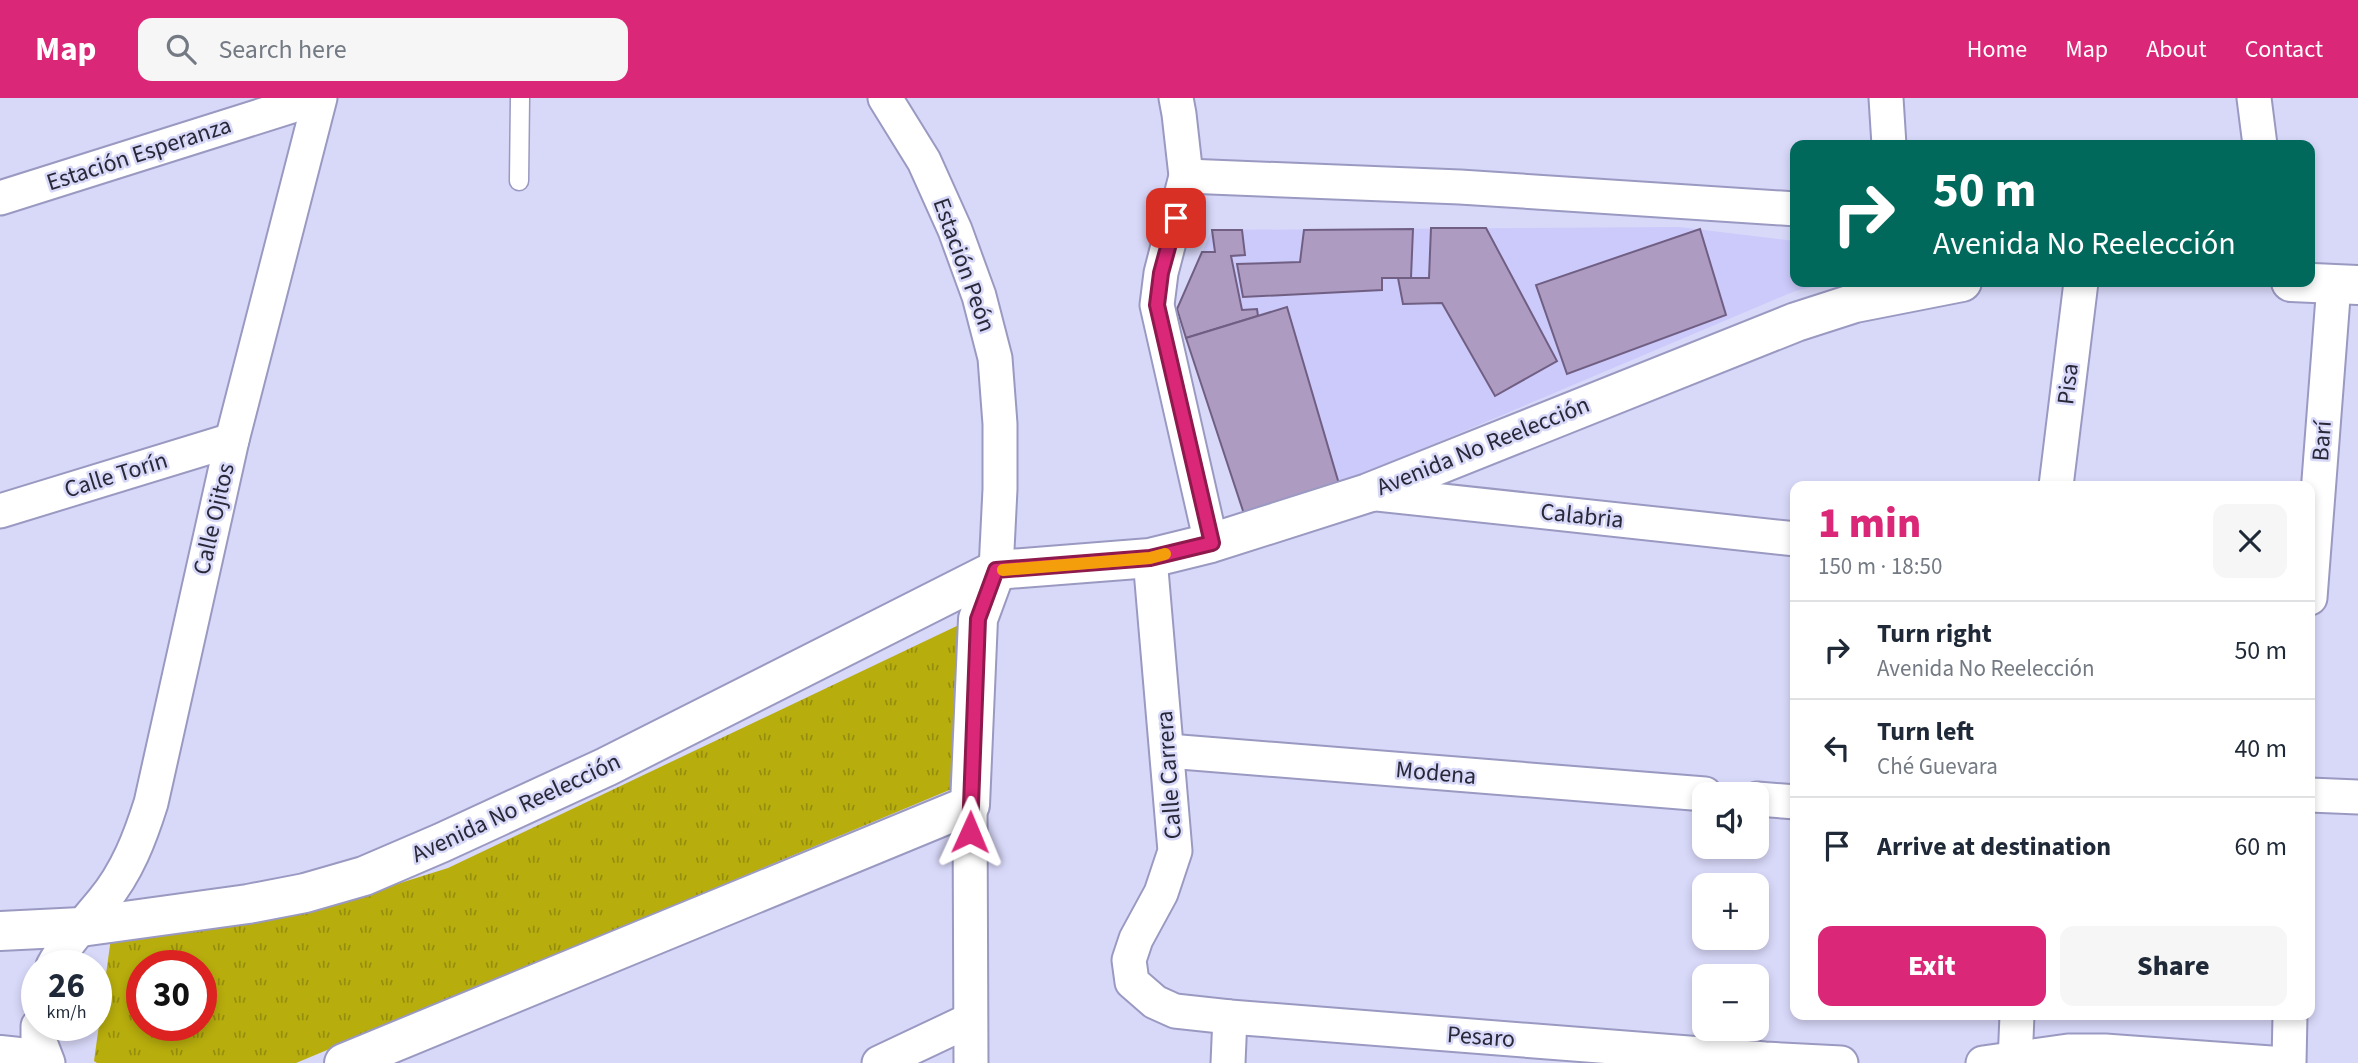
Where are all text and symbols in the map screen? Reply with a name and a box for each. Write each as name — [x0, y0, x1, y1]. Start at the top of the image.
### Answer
search box — [138, 18, 628, 81]
text: Map — [35, 26, 96, 73]
icon: search — [162, 30, 200, 68]
text: Search here — [218, 31, 347, 68]
text: Home — [1967, 32, 2027, 67]
text: Map — [2065, 32, 2108, 67]
text: About — [2146, 32, 2207, 67]
text: Contact — [2245, 32, 2323, 67]
street label: Estación Esperanza — [42, 108, 236, 200]
text: 50 m — [1933, 156, 2037, 226]
icon: right — [1818, 168, 1909, 259]
pin — [1146, 188, 1206, 248]
street label: Estación Peón — [923, 193, 1005, 337]
icon: arrive — [1157, 199, 1195, 237]
text: Avenida No Reelección — [1933, 221, 2236, 267]
street label: Pisa — [2048, 361, 2088, 407]
street label: Avenida No Reelección — [1371, 387, 1595, 505]
street label: Barí — [2303, 419, 2341, 462]
street label: Calle Torín — [60, 443, 172, 507]
street label: Calle Ojitos — [184, 460, 244, 578]
street label: Calabria — [1539, 494, 1625, 538]
text: 1 min — [1818, 494, 1921, 554]
button: close — [2213, 504, 2287, 578]
text: 150 m · 18:50 — [1818, 550, 1942, 583]
text: Turn right — [1877, 615, 1992, 652]
icon: right — [1818, 631, 1856, 669]
text: 50 m — [2234, 632, 2287, 669]
text: Avenida No Reelección — [1877, 652, 2095, 685]
street label: Calle Carrera — [1147, 710, 1191, 840]
text: Turn left — [1877, 713, 1974, 750]
icon: left — [1818, 729, 1856, 767]
text: 40 m — [2234, 730, 2287, 767]
street label: Avenida No Reelección — [406, 744, 626, 872]
text: Ché Guevara — [1877, 750, 1998, 783]
street label: Modena — [1394, 752, 1478, 794]
map controls — [1692, 782, 1769, 1041]
button: sound — [1692, 782, 1769, 859]
position arrow — [933, 795, 1007, 869]
icon: arrive — [1818, 827, 1856, 865]
text: Arrive at destination — [1877, 828, 2111, 865]
text: 60 m — [2234, 828, 2287, 865]
button: + — [1692, 873, 1769, 950]
button: Exit — [1818, 926, 2046, 1006]
button: Share — [2060, 926, 2287, 1006]
speed limit sign: 30 — [126, 950, 217, 1041]
text: 26 — [48, 961, 85, 1011]
button: − — [1692, 964, 1769, 1041]
text: km/h — [47, 1000, 86, 1025]
street label: Pesaro — [1446, 1017, 1516, 1057]

